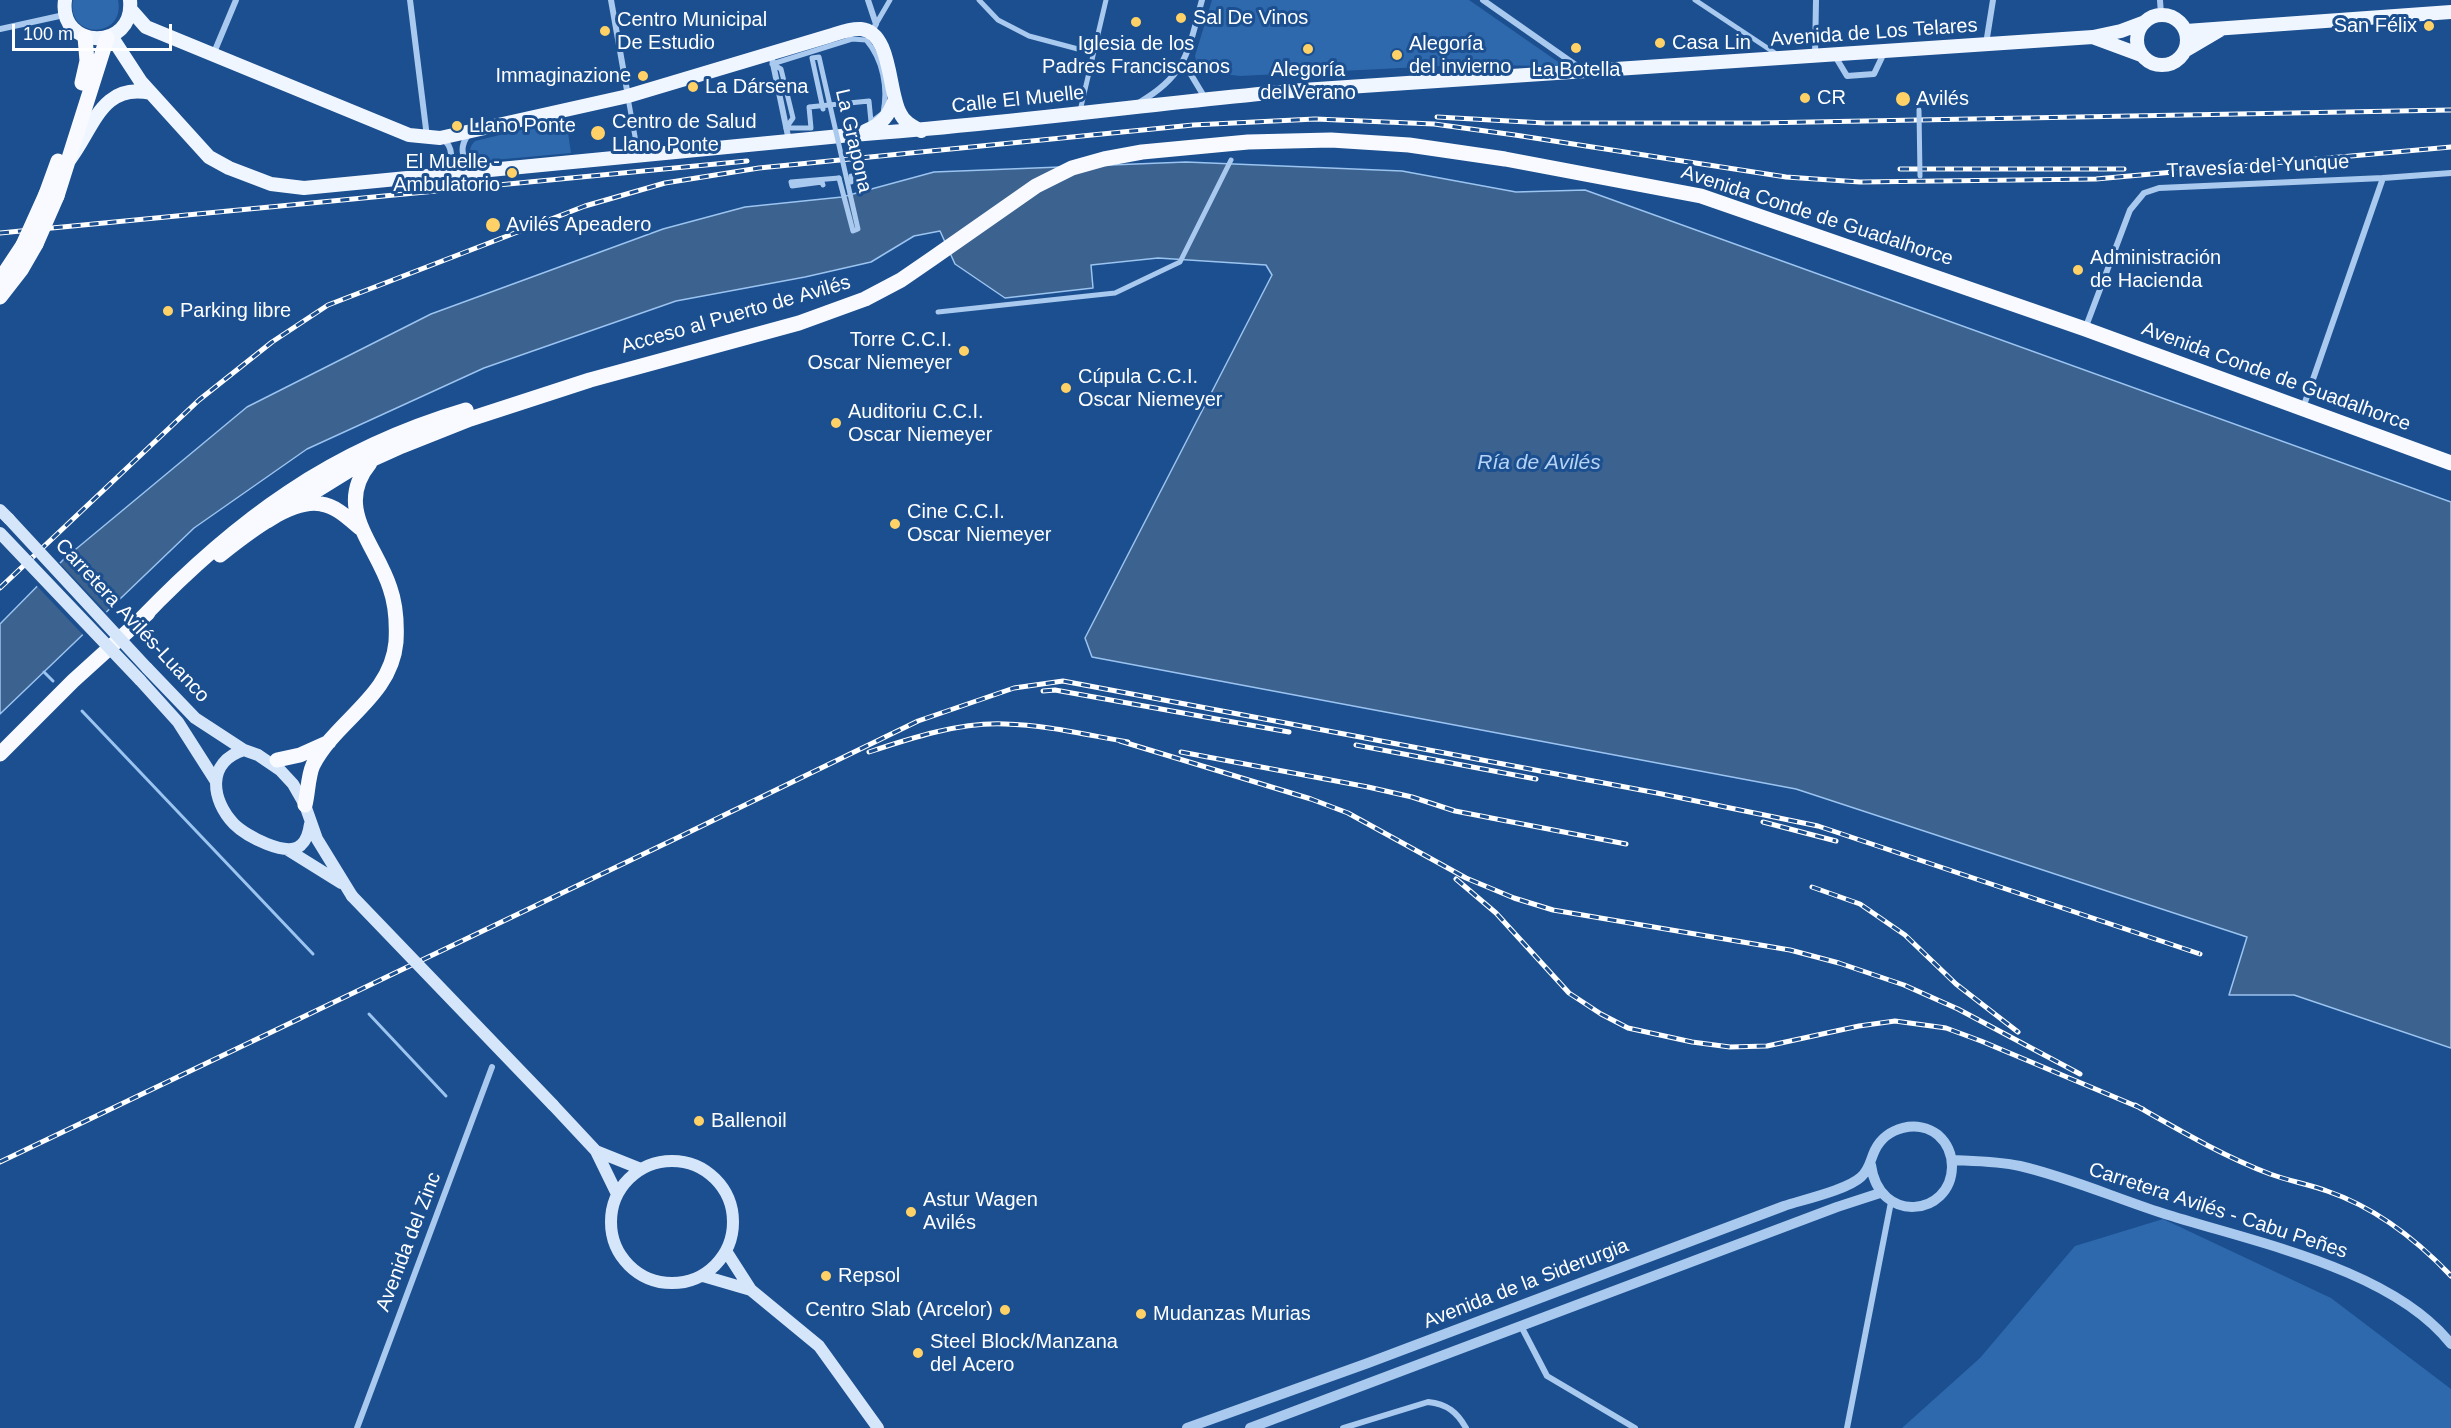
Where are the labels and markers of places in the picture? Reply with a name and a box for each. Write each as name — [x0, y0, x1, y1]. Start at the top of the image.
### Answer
place label: Sal De Vinos — [1193, 6, 1308, 30]
place label: Centro Municipal De Estudio — [617, 8, 767, 55]
marker: Sal De Vinos — [1174, 11, 1188, 25]
place label: San Félix — [2334, 14, 2417, 38]
marker: Iglesia de los Padres Franciscanos — [1129, 15, 1143, 29]
marker: San Félix — [2422, 19, 2436, 33]
marker: Centro Municipal De Estudio — [598, 24, 612, 38]
place label: Casa Lin — [1672, 31, 1751, 55]
place label: Iglesia de los Padres Franciscanos — [1042, 32, 1230, 79]
place label: Alegoría del invierno — [1409, 32, 1511, 79]
marker: Casa Lin — [1653, 36, 1667, 50]
marker: La Botella — [1569, 41, 1583, 55]
marker: Alegoría del Verano — [1301, 42, 1315, 56]
marker: Alegoría del invierno — [1390, 48, 1404, 62]
place label: Alegoría del Verano — [1260, 58, 1356, 105]
place label: La Botella — [1532, 58, 1620, 82]
place label: Immaginazione — [495, 64, 631, 88]
marker: Immaginazione — [636, 69, 650, 83]
place label: La Dársena — [705, 75, 808, 99]
marker: La Dársena — [686, 80, 700, 94]
place label: CR — [1817, 86, 1846, 110]
place label: Avilés — [1916, 87, 1969, 111]
marker: Avilés — [1894, 90, 1912, 108]
marker: CR — [1798, 91, 1812, 105]
place label: Centro de Salud Llano Ponte — [612, 110, 757, 157]
place label: Llano Ponte — [469, 114, 576, 138]
marker: Llano Ponte — [450, 119, 464, 133]
marker: Centro de Salud Llano Ponte — [589, 124, 607, 142]
place label: El Muelle - Ambulatorio — [393, 150, 500, 197]
marker: El Muelle - Ambulatorio — [505, 166, 519, 180]
place label: Avilés Apeadero — [506, 213, 651, 237]
marker: Avilés Apeadero — [484, 216, 502, 234]
place label: Administración de Hacienda — [2090, 246, 2221, 293]
marker: Administración de Hacienda — [2071, 263, 2085, 277]
place label: Parking libre — [180, 299, 291, 323]
marker: Parking libre — [161, 304, 175, 318]
place label: Torre C.C.I. Oscar Niemeyer — [808, 328, 952, 375]
marker: Torre C.C.I. Oscar Niemeyer — [957, 344, 971, 358]
place label: Cúpula C.C.I. Oscar Niemeyer — [1078, 365, 1222, 412]
marker: Cúpula C.C.I. Oscar Niemeyer — [1059, 381, 1073, 395]
place label: Auditoriu C.C.I. Oscar Niemeyer — [848, 400, 992, 447]
marker: Auditoriu C.C.I. Oscar Niemeyer — [829, 416, 843, 430]
place label: Cine C.C.I. Oscar Niemeyer — [907, 500, 1051, 547]
marker: Cine C.C.I. Oscar Niemeyer — [888, 517, 902, 531]
place label: Ballenoil — [711, 1109, 787, 1133]
marker: Ballenoil — [692, 1114, 706, 1128]
place label: Astur Wagen Avilés — [923, 1188, 1038, 1235]
marker: Astur Wagen Avilés — [904, 1205, 918, 1219]
place label: Repsol — [838, 1264, 900, 1288]
marker: Repsol — [819, 1269, 833, 1283]
place label: Centro Slab (Arcelor) — [805, 1298, 993, 1322]
place label: Mudanzas Murias — [1153, 1302, 1311, 1326]
marker: Centro Slab (Arcelor) — [998, 1303, 1012, 1317]
marker: Mudanzas Murias — [1134, 1307, 1148, 1321]
place label: Steel Block/Manzana del Acero — [930, 1330, 1118, 1377]
marker: Steel Block/Manzana del Acero — [911, 1346, 925, 1360]

